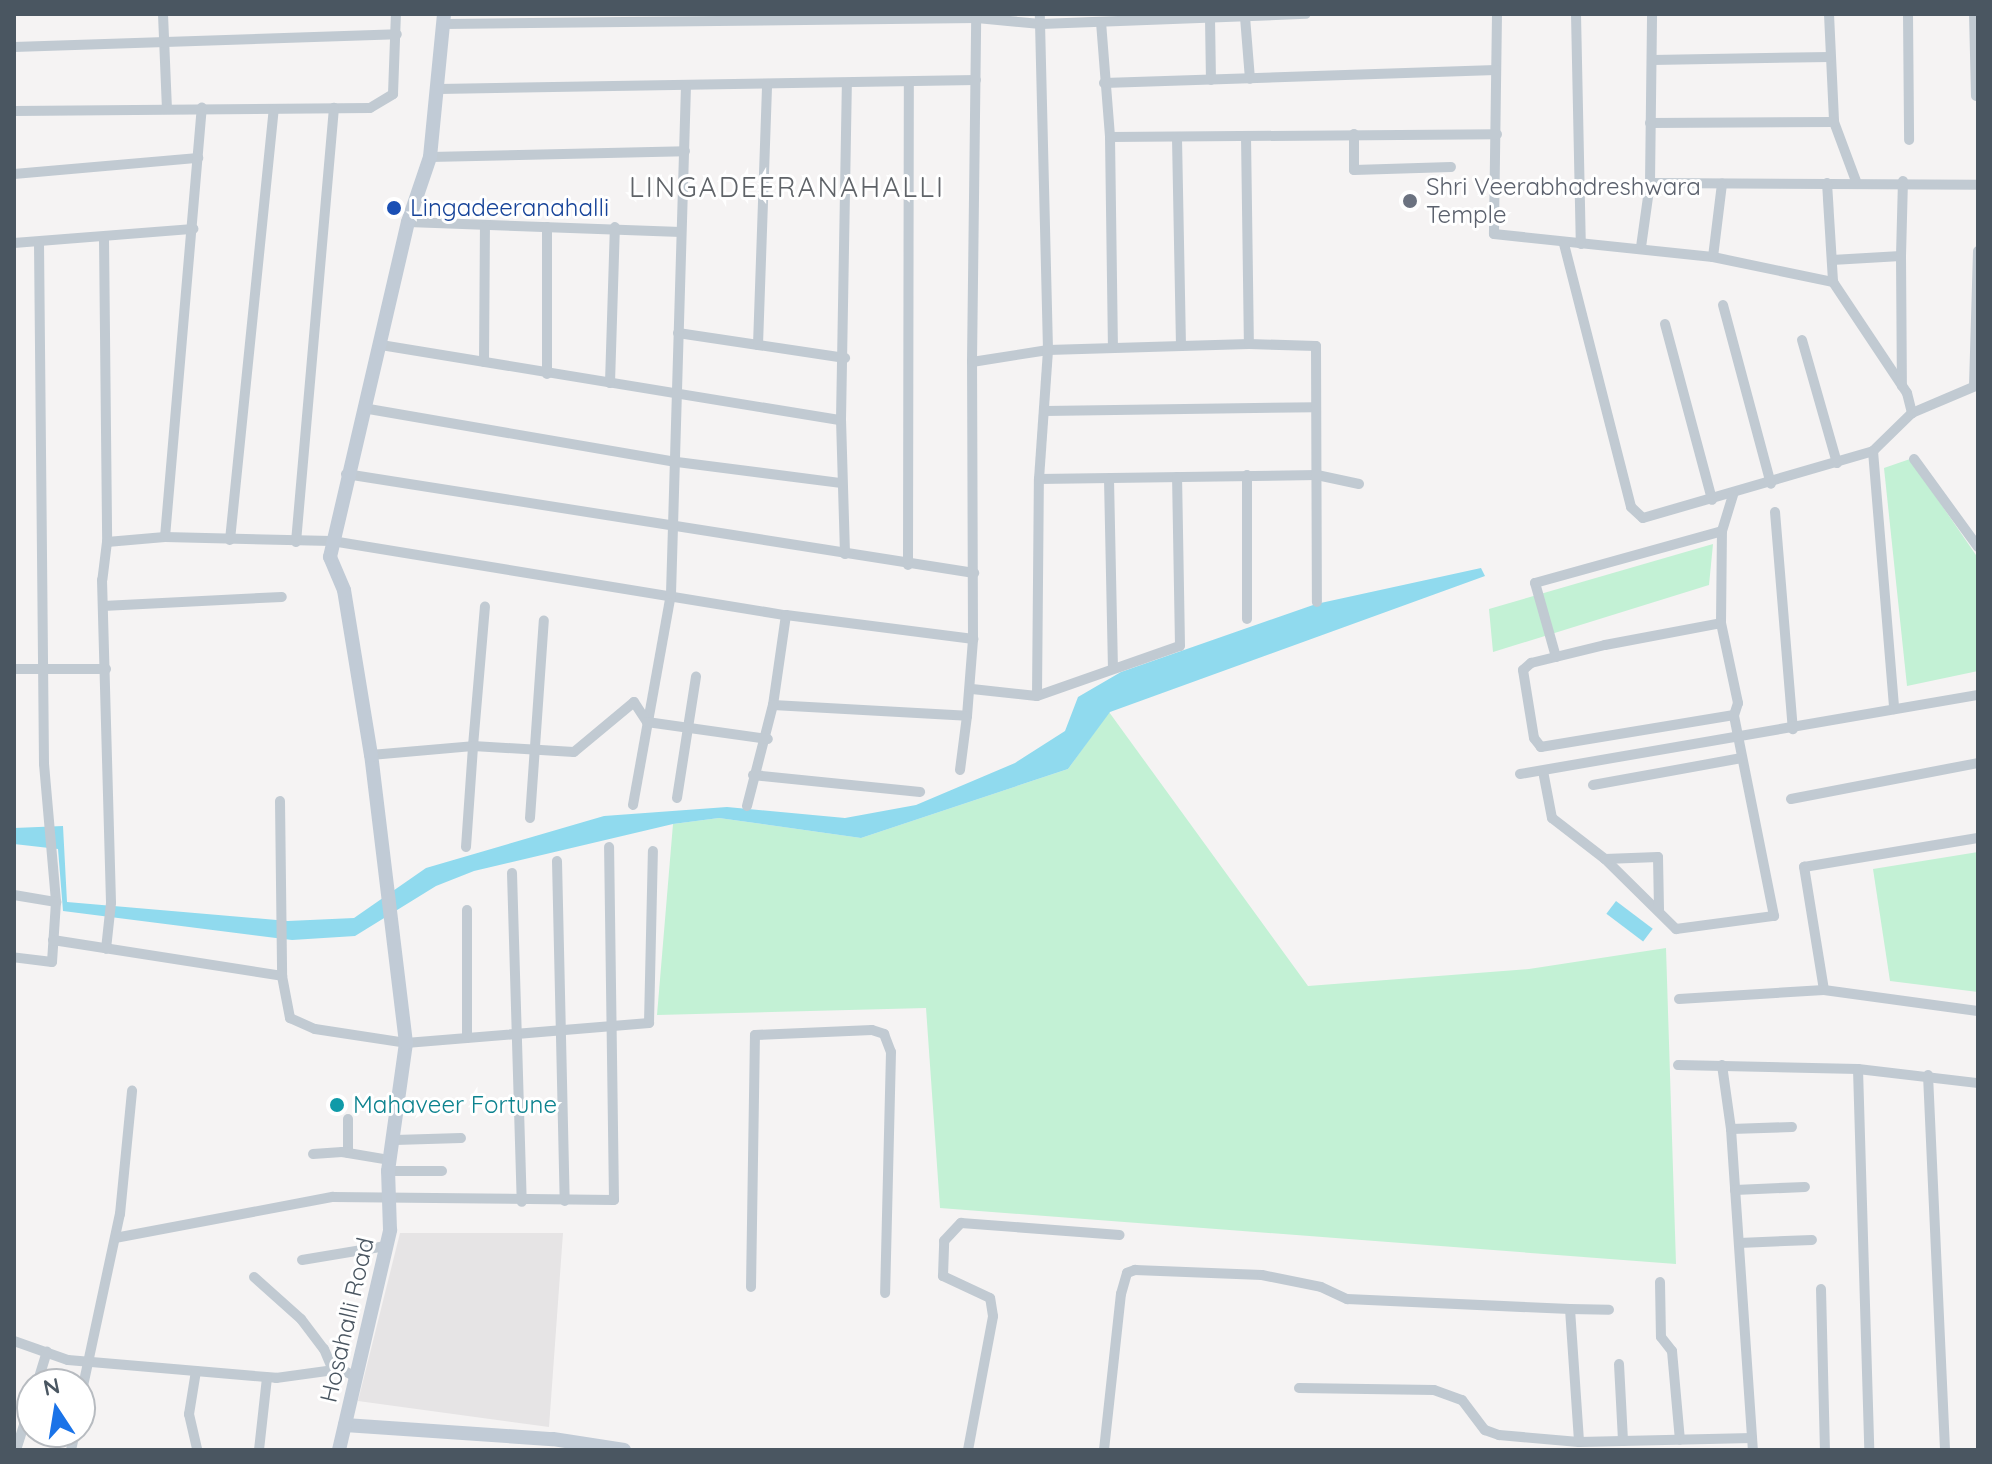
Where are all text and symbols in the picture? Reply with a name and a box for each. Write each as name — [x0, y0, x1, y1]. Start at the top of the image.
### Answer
district label: LINGADEERANAHALLI — [629, 170, 945, 204]
place label: Shri Veerabhadreshwara Temple — [1426, 173, 1701, 229]
marker: Shri Veerabhadreshwara Temple — [1401, 192, 1419, 210]
place label: Lingadeeranahalli — [410, 194, 609, 222]
marker: Lingadeeranahalli — [385, 199, 403, 217]
place label: Mahaveer Fortune — [353, 1091, 557, 1119]
marker: Mahaveer Fortune — [328, 1096, 346, 1114]
street label: Hosahalli Road — [314, 1235, 380, 1405]
north arrow — [16, 1368, 96, 1448]
text: N — [41, 1371, 62, 1402]

